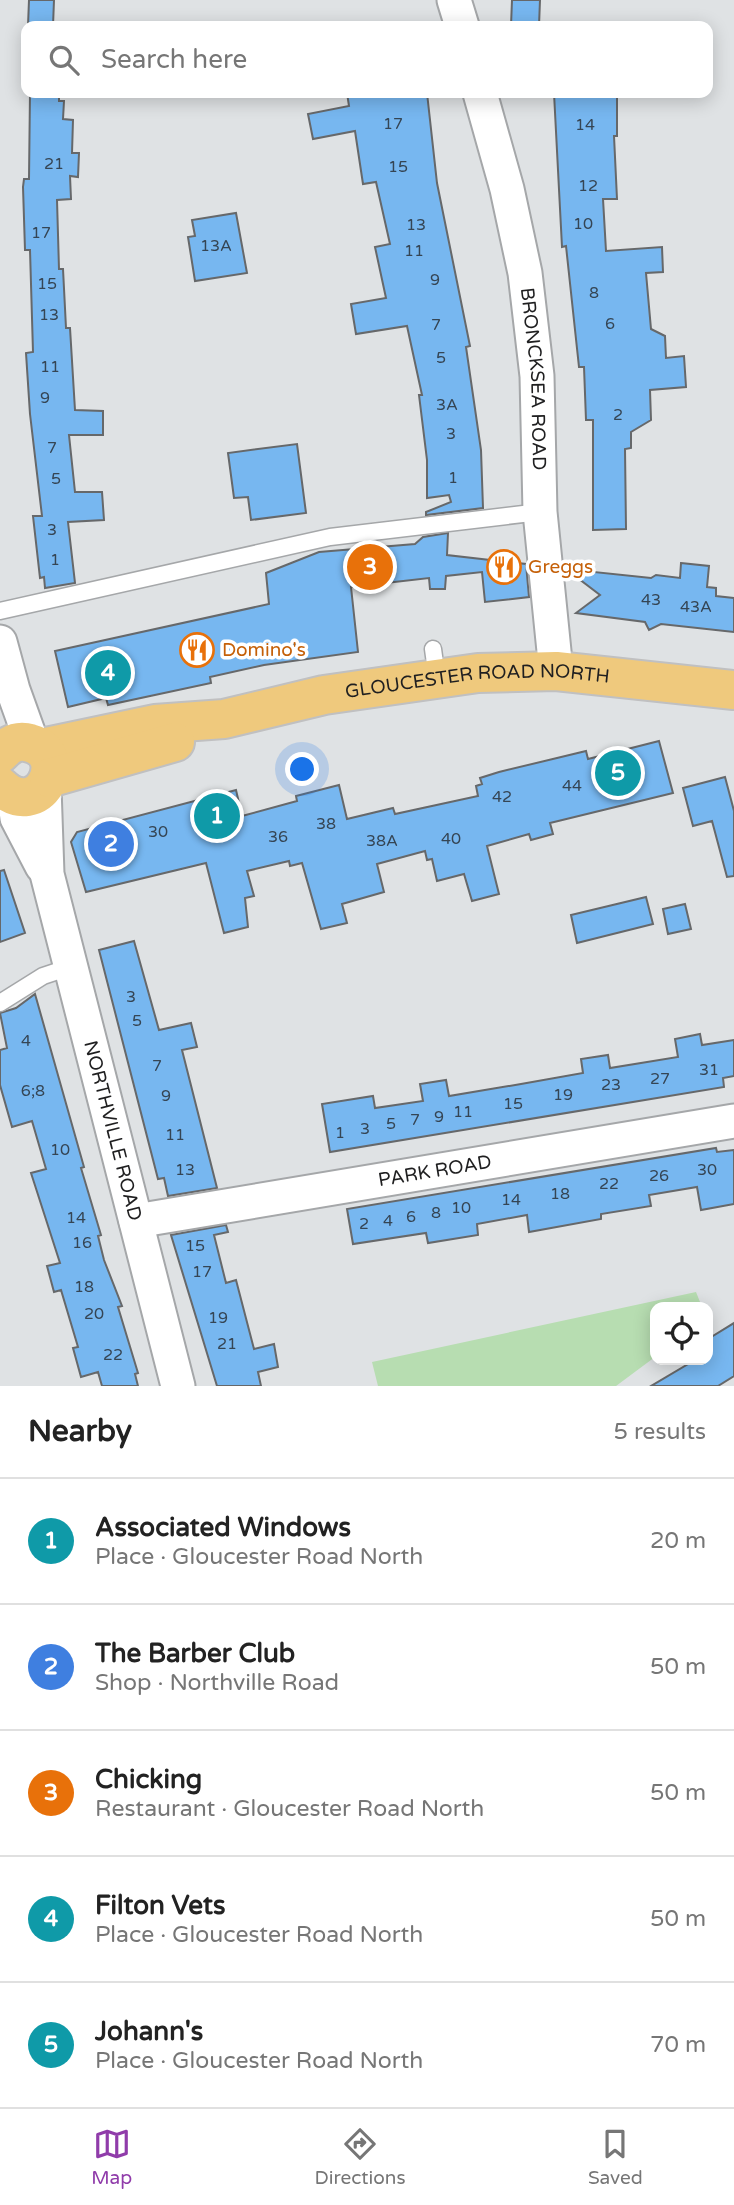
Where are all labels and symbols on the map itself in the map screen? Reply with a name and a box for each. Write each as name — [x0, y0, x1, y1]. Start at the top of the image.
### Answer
house number: 17 — [383, 114, 403, 134]
house number: 14 — [575, 115, 595, 135]
house number: 21 — [44, 154, 64, 174]
house number: 15 — [388, 157, 408, 177]
house number: 12 — [578, 176, 598, 196]
house number: 10 — [573, 214, 593, 234]
house number: 13 — [406, 215, 426, 235]
house number: 17 — [31, 223, 51, 243]
house number: 13A — [200, 236, 232, 256]
house number: 11 — [404, 241, 424, 261]
house number: 9 — [430, 270, 440, 290]
house number: 15 — [37, 274, 57, 294]
house number: 8 — [589, 283, 599, 303]
street label: BRONCKSEA ROAD — [516, 286, 550, 471]
house number: 13 — [39, 305, 59, 325]
house number: 6 — [605, 314, 615, 334]
house number: 7 — [431, 315, 441, 335]
house number: 5 — [436, 348, 446, 368]
house number: 11 — [40, 357, 60, 377]
house number: 9 — [40, 388, 50, 408]
house number: 3A — [436, 395, 458, 415]
house number: 2 — [613, 405, 623, 425]
house number: 3 — [446, 424, 456, 444]
house number: 7 — [47, 438, 57, 458]
house number: 1 — [448, 468, 458, 488]
house number: 5 — [51, 469, 61, 489]
house number: 3 — [47, 520, 57, 540]
pin: 3 — [347, 541, 393, 593]
restaurant icon: Greggs — [485, 548, 523, 586]
house number: 1 — [50, 550, 60, 570]
place label: Greggs — [528, 556, 593, 578]
house number: 43 — [641, 590, 661, 610]
house number: 43A — [680, 597, 712, 617]
restaurant icon: Domino's — [178, 631, 216, 669]
place label: Domino's — [222, 639, 306, 661]
pin: 4 — [85, 647, 131, 699]
street label: GLOUCESTER ROAD NORTH — [344, 660, 611, 703]
pin: 5 — [595, 747, 641, 799]
your location — [285, 752, 319, 786]
house number: 44 — [562, 776, 582, 796]
house number: 42 — [492, 787, 512, 807]
pin: 1 — [194, 790, 240, 842]
house number: 38 — [316, 814, 336, 834]
pin: 2 — [88, 818, 134, 870]
house number: 30 — [148, 822, 168, 842]
house number: 36 — [268, 827, 288, 847]
house number: 40 — [441, 829, 461, 849]
house number: 38A — [366, 831, 398, 851]
house number: 3 — [126, 987, 136, 1007]
house number: 5 — [132, 1011, 142, 1031]
house number: 4 — [21, 1031, 31, 1051]
street label: NORTHVILLE ROAD — [79, 1038, 146, 1223]
house number: 7 — [152, 1056, 162, 1076]
house number: 31 — [699, 1060, 719, 1080]
house number: 27 — [650, 1069, 670, 1089]
house number: 23 — [601, 1075, 621, 1095]
house number: 6;8 — [21, 1081, 45, 1101]
house number: 19 — [553, 1085, 573, 1105]
house number: 9 — [161, 1086, 171, 1106]
house number: 15 — [503, 1094, 523, 1114]
house number: 11 — [453, 1102, 473, 1122]
house number: 9 — [434, 1107, 444, 1127]
house number: 7 — [410, 1110, 420, 1130]
house number: 5 — [386, 1114, 396, 1134]
house number: 3 — [360, 1119, 370, 1139]
house number: 1 — [335, 1123, 345, 1143]
house number: 11 — [165, 1125, 185, 1145]
house number: 10 — [50, 1140, 70, 1160]
street label: PARK ROAD — [377, 1151, 493, 1191]
house number: 13 — [175, 1160, 195, 1180]
house number: 30 — [697, 1160, 717, 1180]
house number: 26 — [649, 1166, 669, 1186]
house number: 22 — [599, 1174, 619, 1194]
house number: 18 — [550, 1184, 570, 1204]
house number: 14 — [501, 1190, 521, 1210]
house number: 10 — [451, 1198, 471, 1218]
house number: 8 — [431, 1203, 441, 1223]
house number: 6 — [406, 1207, 416, 1227]
house number: 14 — [66, 1208, 86, 1228]
house number: 4 — [383, 1211, 393, 1231]
house number: 2 — [359, 1214, 369, 1234]
house number: 16 — [72, 1233, 92, 1253]
house number: 15 — [185, 1236, 205, 1256]
house number: 17 — [192, 1262, 212, 1282]
house number: 18 — [74, 1277, 94, 1297]
house number: 20 — [84, 1304, 104, 1324]
house number: 19 — [208, 1308, 228, 1328]
house number: 21 — [217, 1334, 237, 1354]
house number: 22 — [103, 1345, 123, 1365]

